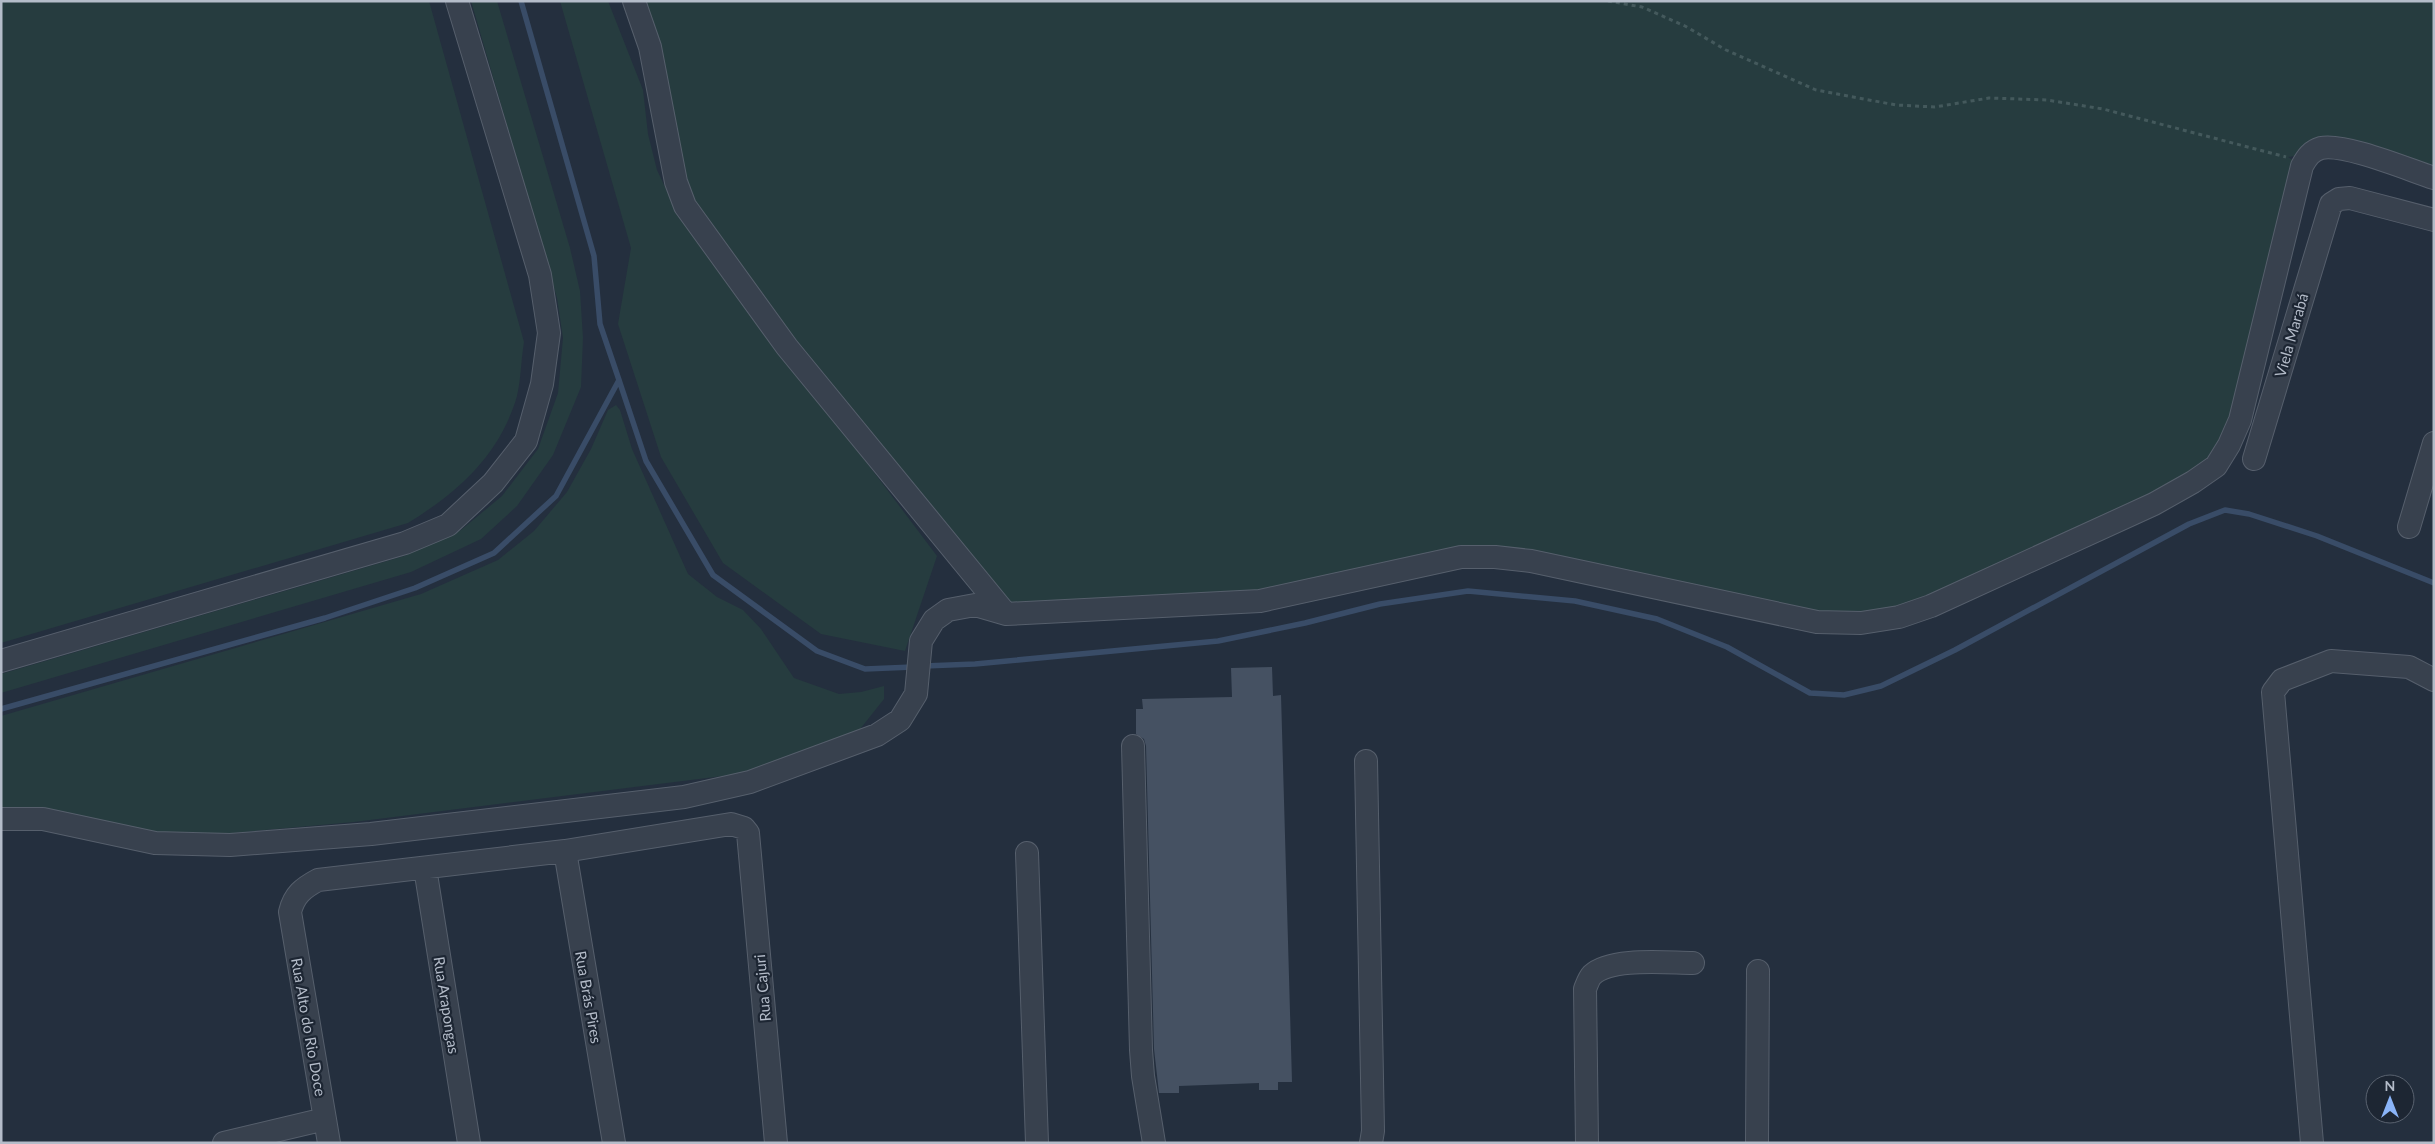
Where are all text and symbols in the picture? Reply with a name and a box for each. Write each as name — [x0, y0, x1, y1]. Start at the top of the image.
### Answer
street label: Viela Marabá — [2270, 291, 2312, 379]
street label: Rua Brás Pires — [572, 949, 606, 1045]
street label: Rua Cajuri — [750, 954, 774, 1022]
street label: Rua Arapongas — [430, 955, 464, 1055]
street label: Rua Alto do Rio Doce — [288, 956, 330, 1098]
north arrow — [2365, 1074, 2415, 1124]
text: N — [2385, 1077, 2395, 1094]

